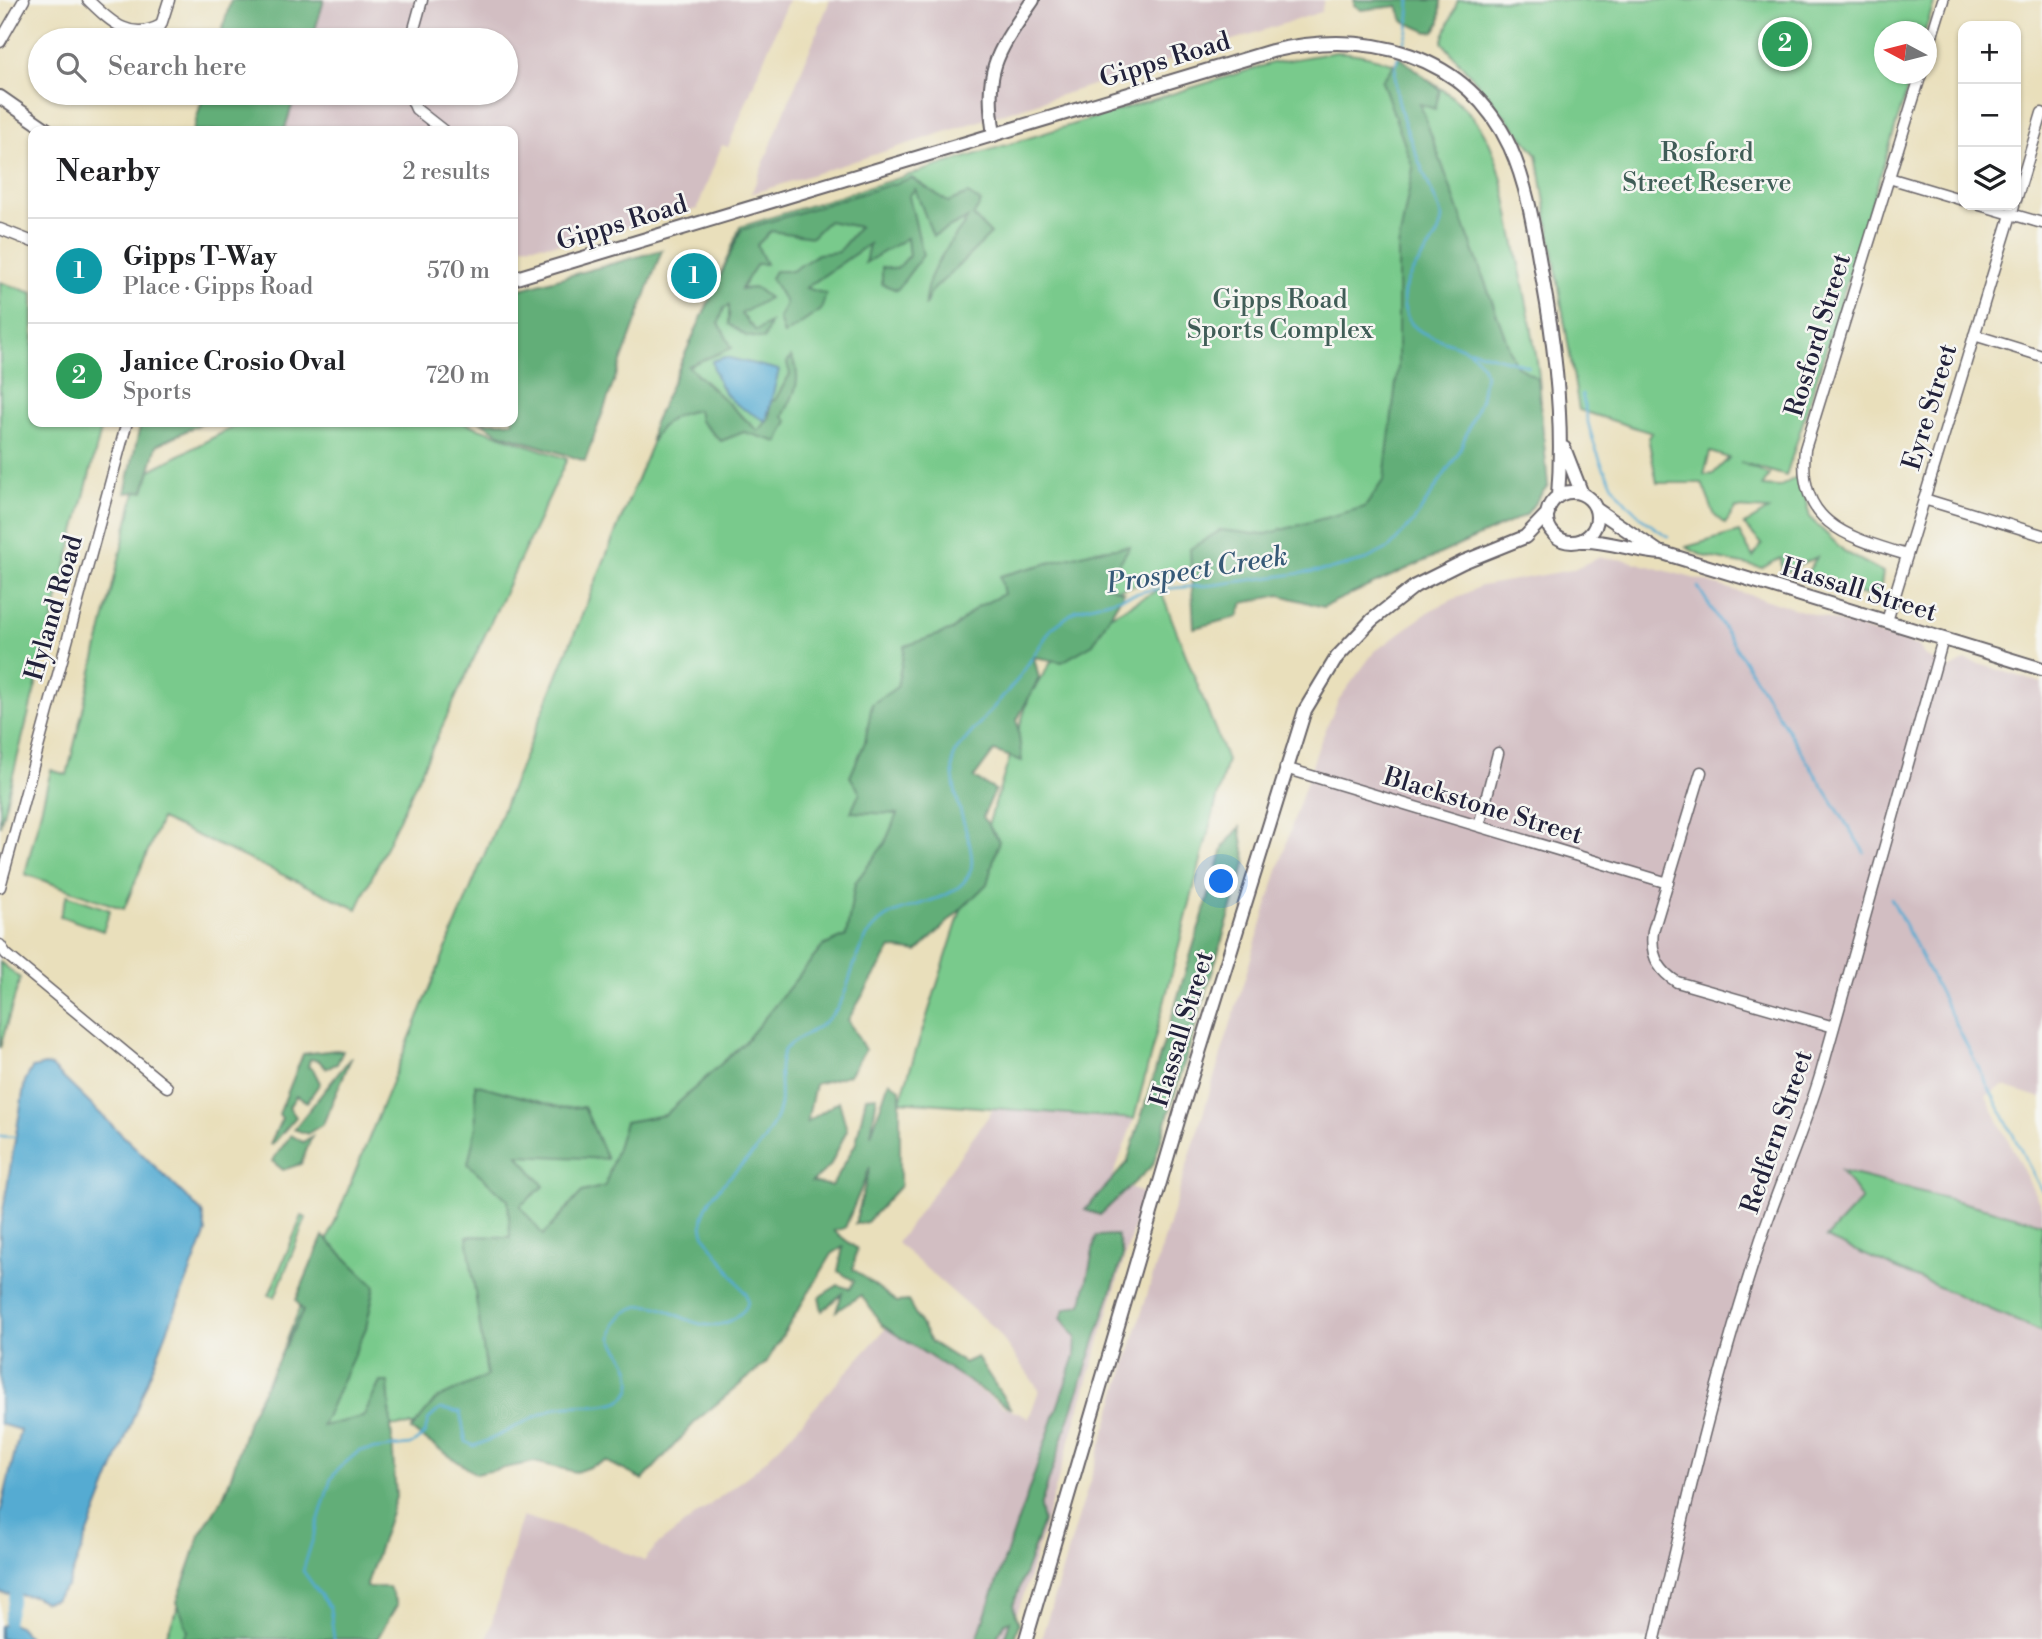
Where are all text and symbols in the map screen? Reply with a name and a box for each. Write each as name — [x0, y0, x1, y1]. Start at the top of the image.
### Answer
pin: 2 — [1762, 18, 1808, 70]
north arrow — [1874, 21, 1937, 84]
map controls — [1958, 21, 2021, 210]
button: + — [1958, 21, 2021, 84]
street label: Gipps Road — [1096, 25, 1234, 95]
search box — [28, 28, 518, 105]
icon: search — [52, 48, 90, 86]
text: Search here — [108, 51, 247, 83]
button: − — [1958, 84, 2021, 147]
park label: Rosford Street Reserve — [1622, 137, 1792, 199]
button: layers — [1958, 147, 2021, 210]
text: Nearby — [56, 153, 160, 191]
text: 2 results — [403, 158, 490, 186]
street label: Gipps Road — [553, 188, 691, 258]
text: Gipps T-Way — [123, 241, 277, 273]
street label: Rosford Street — [1778, 249, 1858, 421]
pin: 1 — [671, 250, 717, 302]
text: 1 — [73, 257, 85, 285]
text: 570 m — [427, 257, 490, 285]
text: Place · Gipps Road — [123, 273, 313, 301]
park label: Gipps Road Sports Complex — [1187, 284, 1374, 346]
street label: Eyre Street — [1896, 340, 1964, 474]
text: Janice Crosio Oval — [123, 346, 346, 378]
text: 2 — [72, 362, 86, 390]
text: 720 m — [425, 362, 490, 390]
text: Sports — [123, 378, 191, 406]
street label: Hyland Road — [18, 531, 90, 684]
water label: Prospect Creek — [1103, 538, 1290, 602]
street label: Hassall Street — [1777, 551, 1941, 629]
street label: Blackstone Street — [1379, 760, 1586, 851]
your location — [1204, 864, 1238, 898]
street label: Hassall Street — [1143, 947, 1221, 1111]
street label: Redfern Street — [1734, 1046, 1820, 1218]

